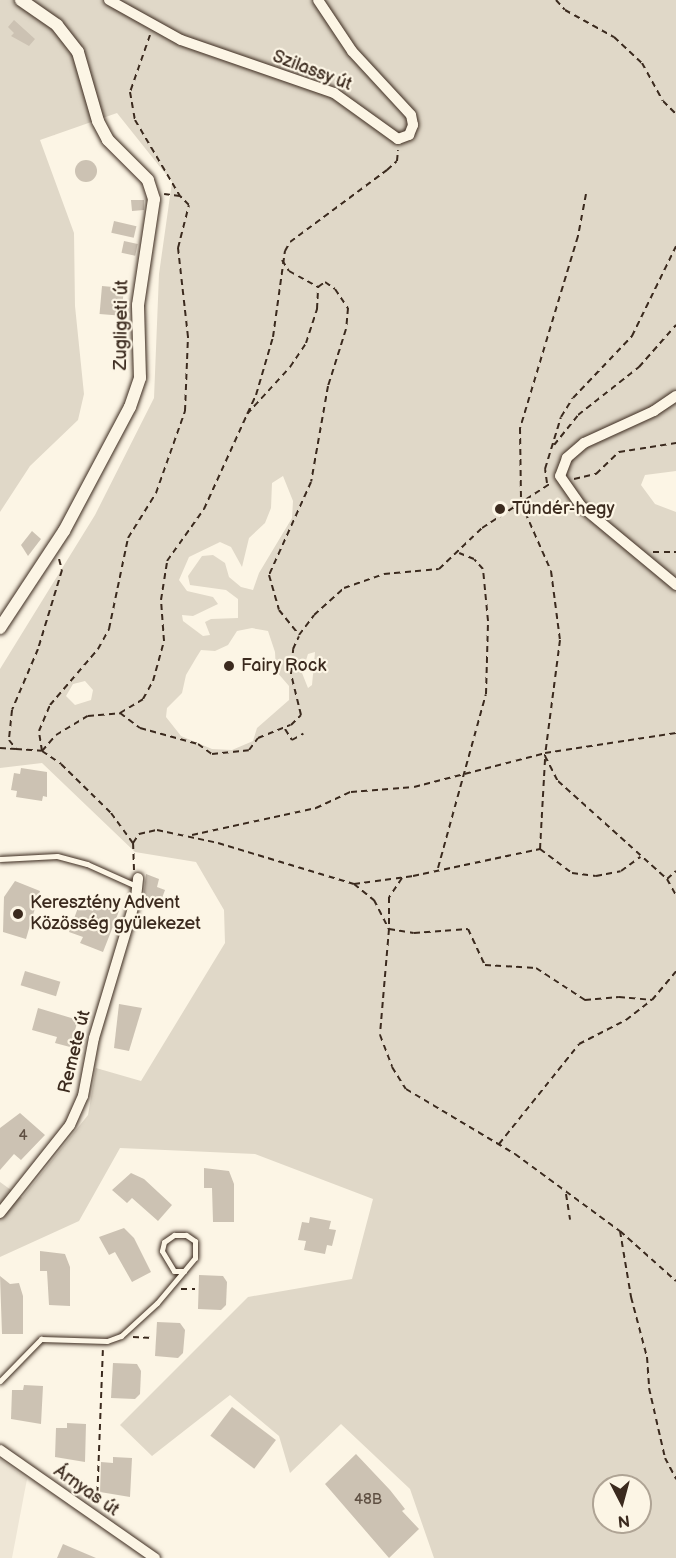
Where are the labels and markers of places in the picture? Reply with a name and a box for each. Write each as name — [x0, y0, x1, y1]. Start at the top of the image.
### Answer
place label: Tündér-hegy — [512, 498, 615, 520]
marker: Tündér-hegy — [493, 502, 507, 516]
place label: Fairy Rock — [241, 655, 327, 677]
marker: Fairy Rock — [222, 659, 236, 673]
place label: Keresztény Advent Közösség gyülekezet — [30, 893, 201, 936]
marker: Keresztény Advent Közösség gyülekezet — [11, 907, 25, 921]

